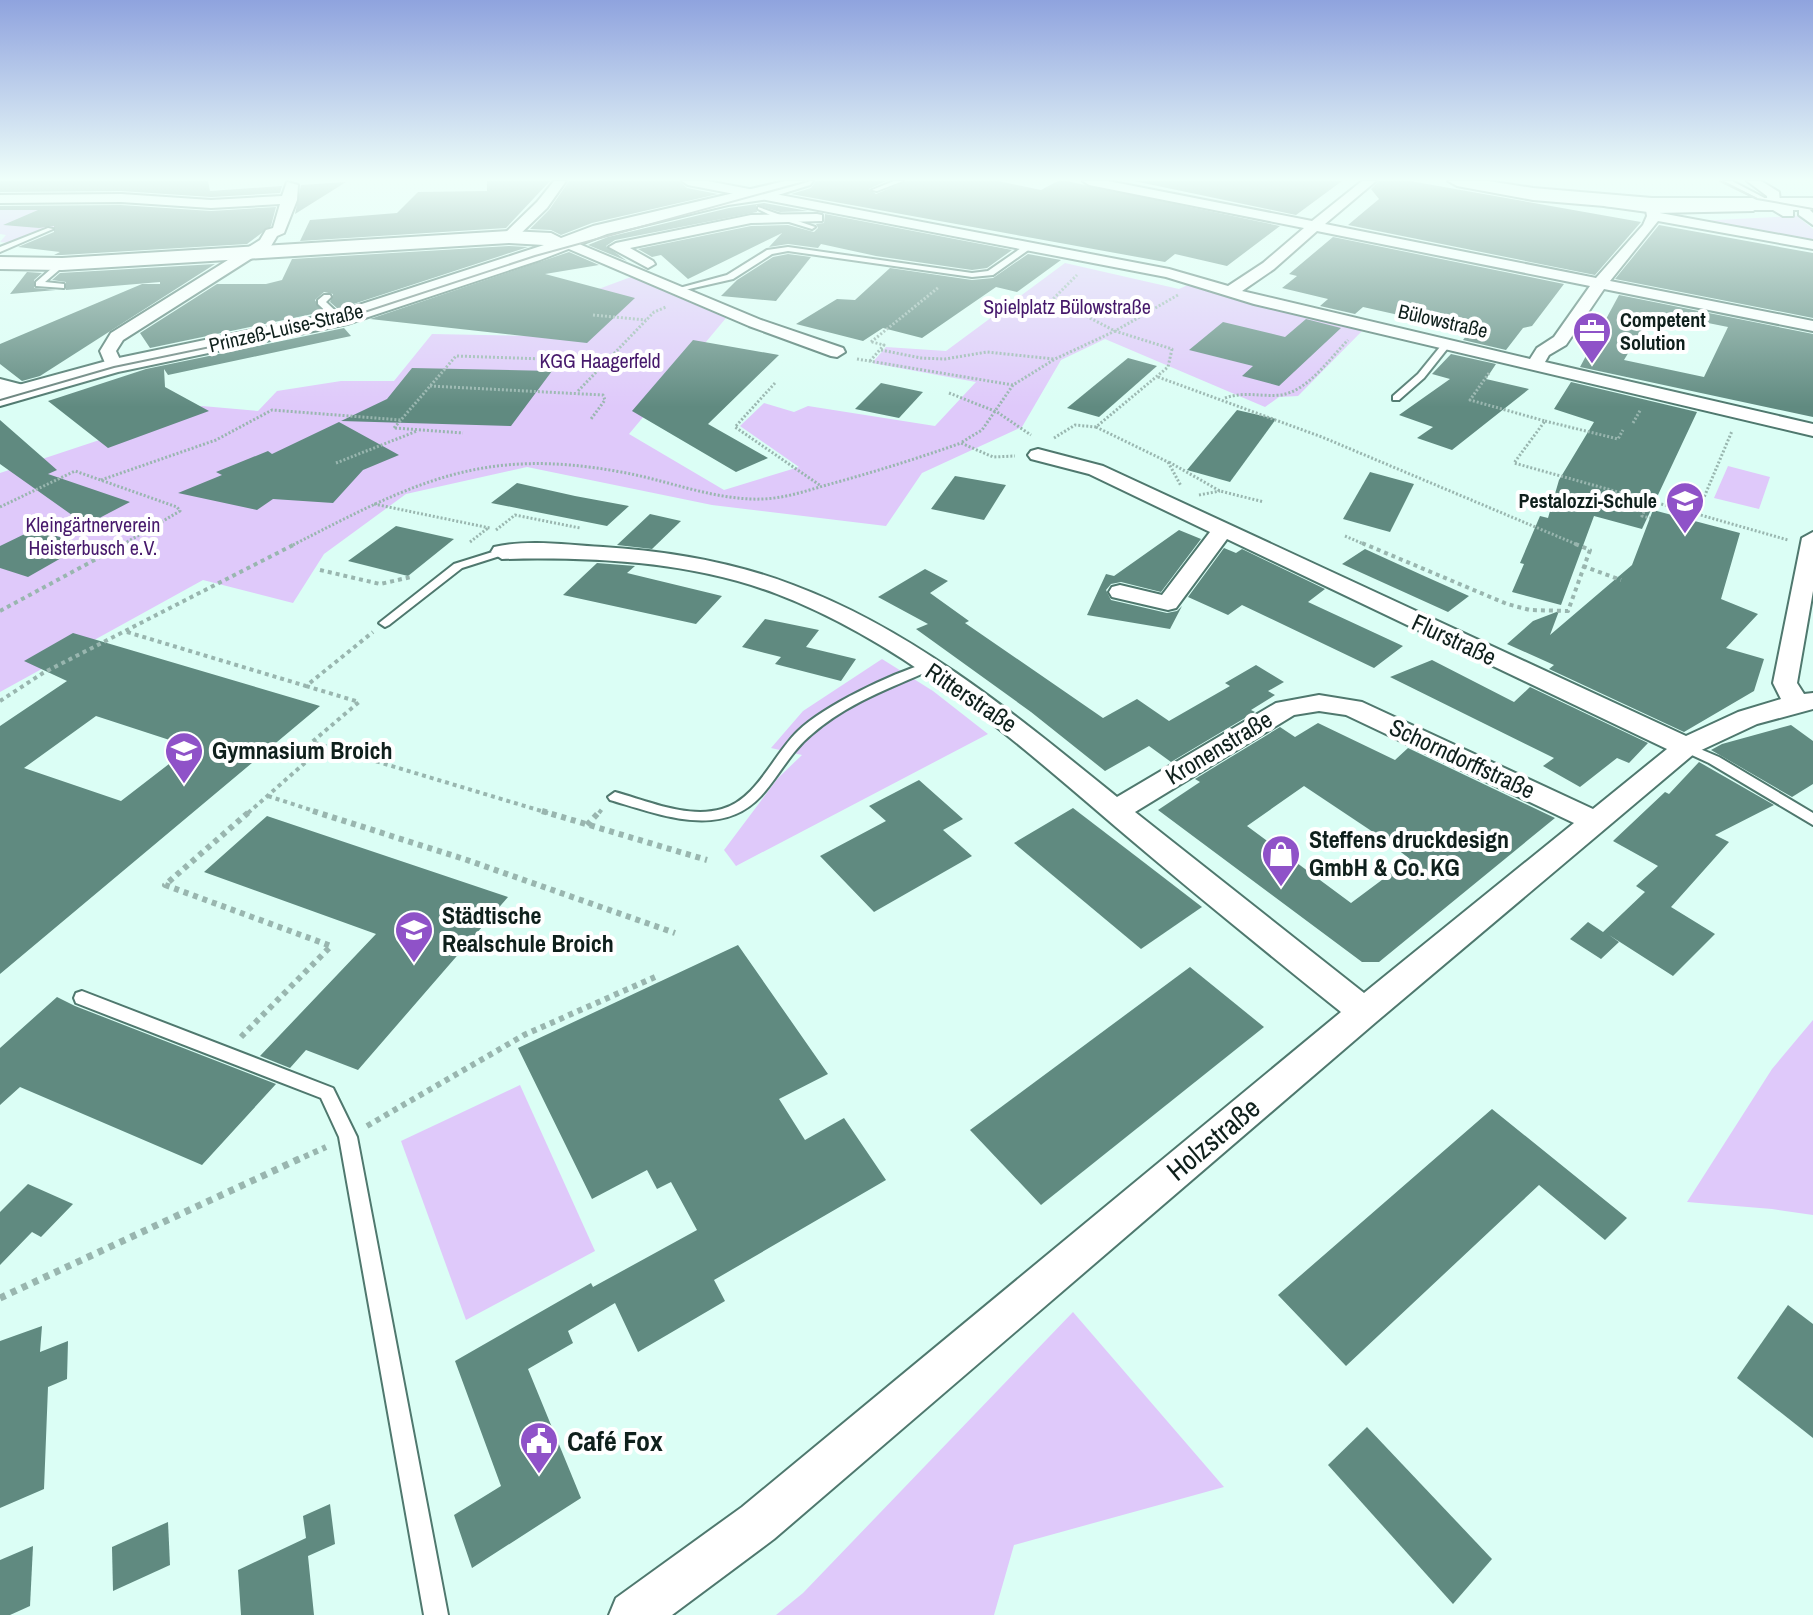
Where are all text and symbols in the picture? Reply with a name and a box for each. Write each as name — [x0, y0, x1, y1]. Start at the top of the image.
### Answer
park label: Spielplatz Bülowstraße — [983, 293, 1151, 320]
street label: Prinzeß-Luise-Straße — [206, 297, 366, 358]
street label: Bülowstraße — [1396, 297, 1491, 344]
place label: Competent Solution — [1620, 306, 1706, 356]
office icon: Competent Solution — [1571, 310, 1613, 365]
park label: KGG Haagerfeld — [539, 347, 661, 374]
school or university icon: Pestalozzi-Schule — [1664, 480, 1706, 535]
place label: Pestalozzi-Schule — [1518, 487, 1657, 514]
park label: Kleingärtnerverein Heisterbusch e.V. — [26, 511, 160, 561]
street label: Flurstraße — [1407, 606, 1502, 673]
street label: Ritterstraße — [920, 655, 1024, 739]
street label: Kronenstraße — [1159, 703, 1278, 792]
street label: Schorndorffstraße — [1384, 710, 1540, 806]
school or university icon: Gymnasium Broich — [163, 730, 205, 785]
place label: Gymnasium Broich — [212, 734, 392, 766]
place label: Steffens druckdesign GmbH & Co. KG — [1309, 823, 1509, 883]
shop icon: Steffens druckdesign GmbH & Co. KG — [1260, 833, 1302, 888]
place label: Städtische Realschule Broich — [442, 899, 614, 959]
school or university icon: Städtische Realschule Broich — [393, 909, 435, 964]
street label: Holzstraße — [1158, 1089, 1268, 1189]
public building icon: Café Fox — [518, 1420, 560, 1475]
place label: Café Fox — [567, 1422, 663, 1460]

